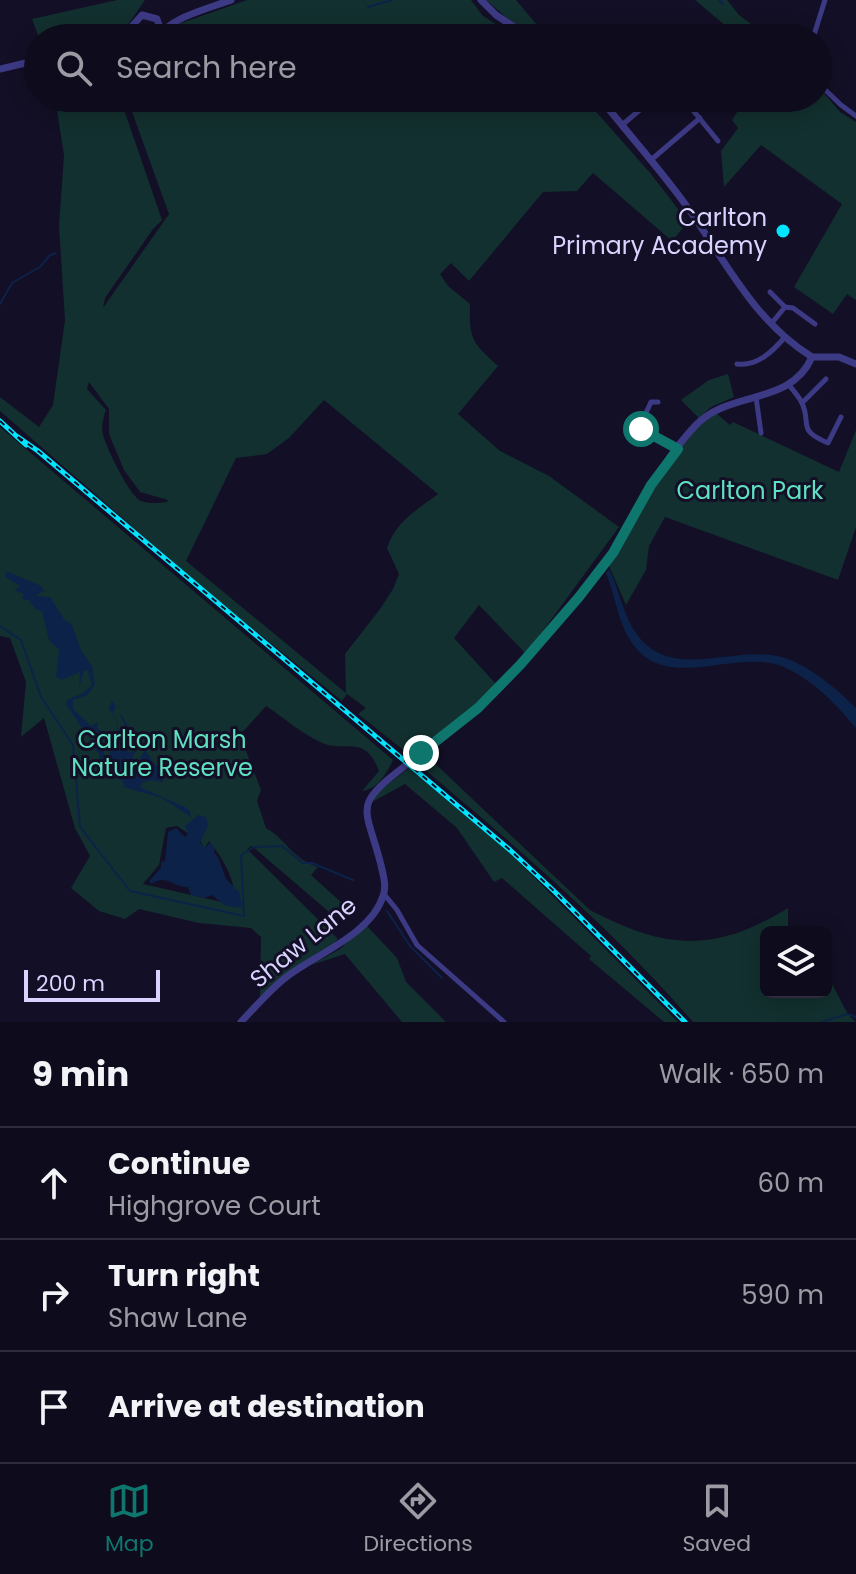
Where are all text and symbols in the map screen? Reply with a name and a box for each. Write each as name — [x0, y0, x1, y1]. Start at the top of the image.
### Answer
search box — [24, 24, 832, 112]
icon: search — [52, 46, 96, 90]
text: Search here — [116, 46, 297, 89]
place label: Carlton Primary Academy — [552, 201, 767, 262]
marker: Carlton Primary Academy — [774, 222, 792, 240]
route start — [623, 411, 659, 447]
park label: Carlton Park — [677, 474, 824, 507]
park label: Carlton Marsh Nature Reserve — [71, 723, 253, 784]
route end — [403, 735, 439, 771]
street label: Shaw Lane — [243, 889, 363, 995]
map controls — [760, 926, 832, 998]
button: layers — [760, 926, 832, 998]
scale bar — [24, 966, 160, 1002]
text: 200 m — [36, 968, 105, 999]
text: 9 min — [32, 1050, 129, 1098]
text: Walk · 650 m — [659, 1056, 824, 1092]
text: Continue — [108, 1142, 250, 1185]
icon: ahead — [32, 1161, 76, 1205]
text: 60 m — [757, 1165, 824, 1201]
text: Highgrove Court — [108, 1188, 321, 1224]
text: Turn right — [108, 1254, 260, 1297]
icon: right — [32, 1273, 76, 1317]
text: 590 m — [741, 1277, 824, 1313]
text: Shaw Lane — [108, 1300, 247, 1336]
icon: arrive — [32, 1385, 76, 1429]
text: Arrive at destination — [108, 1385, 425, 1428]
tab: Map — [105, 1479, 154, 1560]
tab: Directions — [363, 1479, 473, 1560]
tab: Saved — [682, 1479, 751, 1560]

